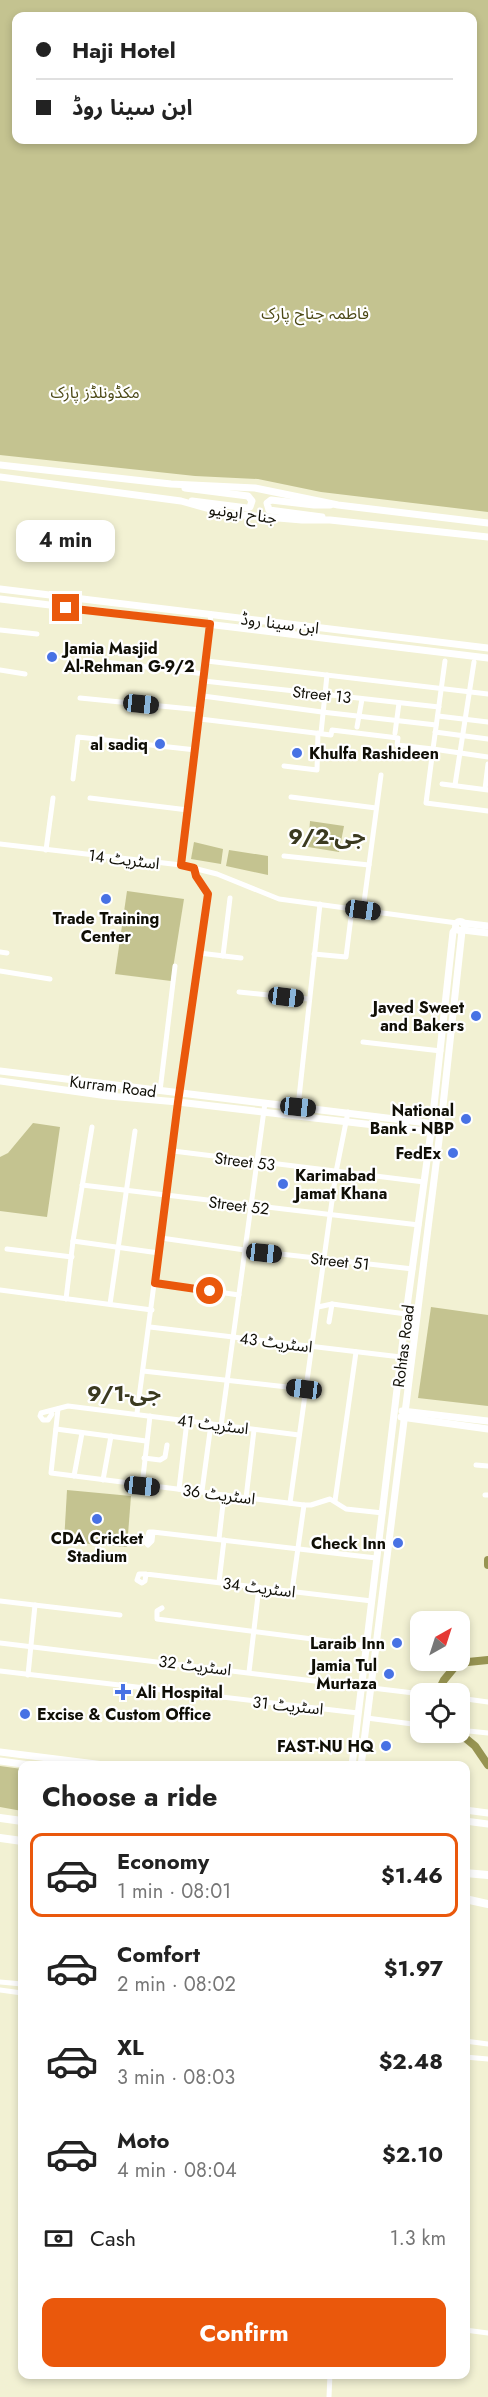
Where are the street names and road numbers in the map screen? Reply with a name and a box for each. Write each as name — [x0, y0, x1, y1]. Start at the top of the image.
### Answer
street label: جناح ایونیو — [207, 497, 278, 531]
street label: ابن سینا روڈ — [239, 607, 320, 640]
street label: Street 13 — [291, 680, 353, 709]
street label: اسٹریٹ 14 — [87, 844, 161, 875]
street label: Kurram Road — [68, 1070, 158, 1103]
street label: Street 53 — [213, 1146, 277, 1177]
street label: Street 52 — [207, 1190, 271, 1221]
street label: Street 51 — [309, 1247, 371, 1276]
street label: Rohtas Road — [387, 1303, 420, 1389]
street label: اسٹریٹ 43 — [238, 1327, 314, 1358]
street label: اسٹریٹ 41 — [176, 1409, 250, 1440]
street label: اسٹریٹ 36 — [181, 1479, 257, 1510]
street label: اسٹریٹ 34 — [221, 1572, 297, 1603]
street label: اسٹریٹ 32 — [157, 1650, 233, 1681]
street label: اسٹریٹ 31 — [251, 1690, 325, 1721]

